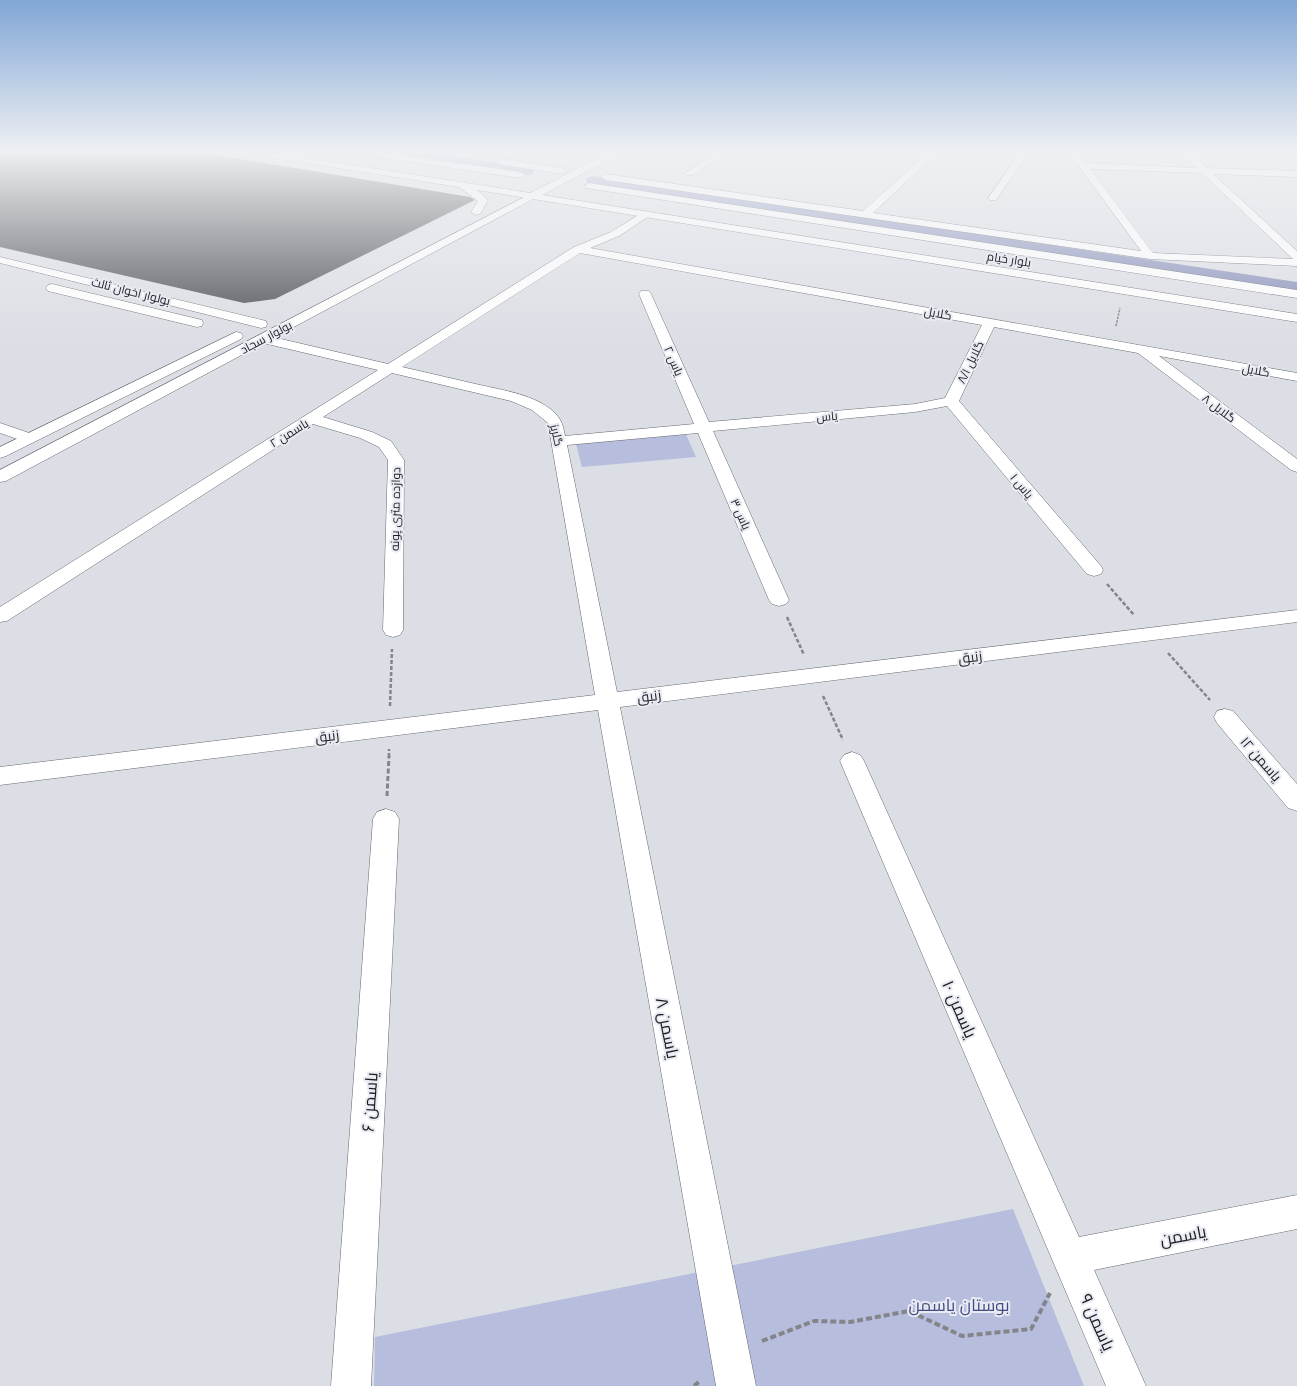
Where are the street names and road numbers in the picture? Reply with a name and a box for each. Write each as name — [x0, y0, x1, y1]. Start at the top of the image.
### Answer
street label: بلوار خیام — [986, 248, 1032, 271]
street label: بولوار اخوان ثالث — [90, 274, 172, 308]
street label: گلایل — [923, 303, 953, 323]
street label: بولوار سجاد — [238, 317, 294, 357]
street label: گلایل ۸/۱ — [953, 338, 987, 386]
street label: یاس ۲ — [661, 344, 687, 379]
street label: گلایل — [1241, 360, 1271, 380]
street label: گلایل ۸ — [1199, 390, 1239, 426]
street label: یاس — [816, 408, 839, 424]
street label: یاسمن ۲ — [267, 415, 312, 451]
street label: گلریز — [547, 422, 567, 448]
street label: دوازده متری پونه — [387, 467, 405, 551]
street label: یاس ۱ — [1007, 470, 1037, 502]
street label: یاس ۳ — [728, 496, 755, 533]
street label: زنبق — [957, 647, 983, 667]
street label: زنبق — [636, 686, 662, 706]
street label: زنبق — [314, 726, 340, 746]
street label: یاسمن ۱۲ — [1236, 733, 1286, 785]
street label: یاسمن ۱۰ — [937, 977, 982, 1042]
street label: یاسمن ۸ — [651, 996, 684, 1061]
street label: یاسمن ۶ — [356, 1071, 383, 1133]
street label: یاسمن — [1158, 1220, 1209, 1251]
street label: یاسمن ۹ — [1075, 1290, 1120, 1355]

